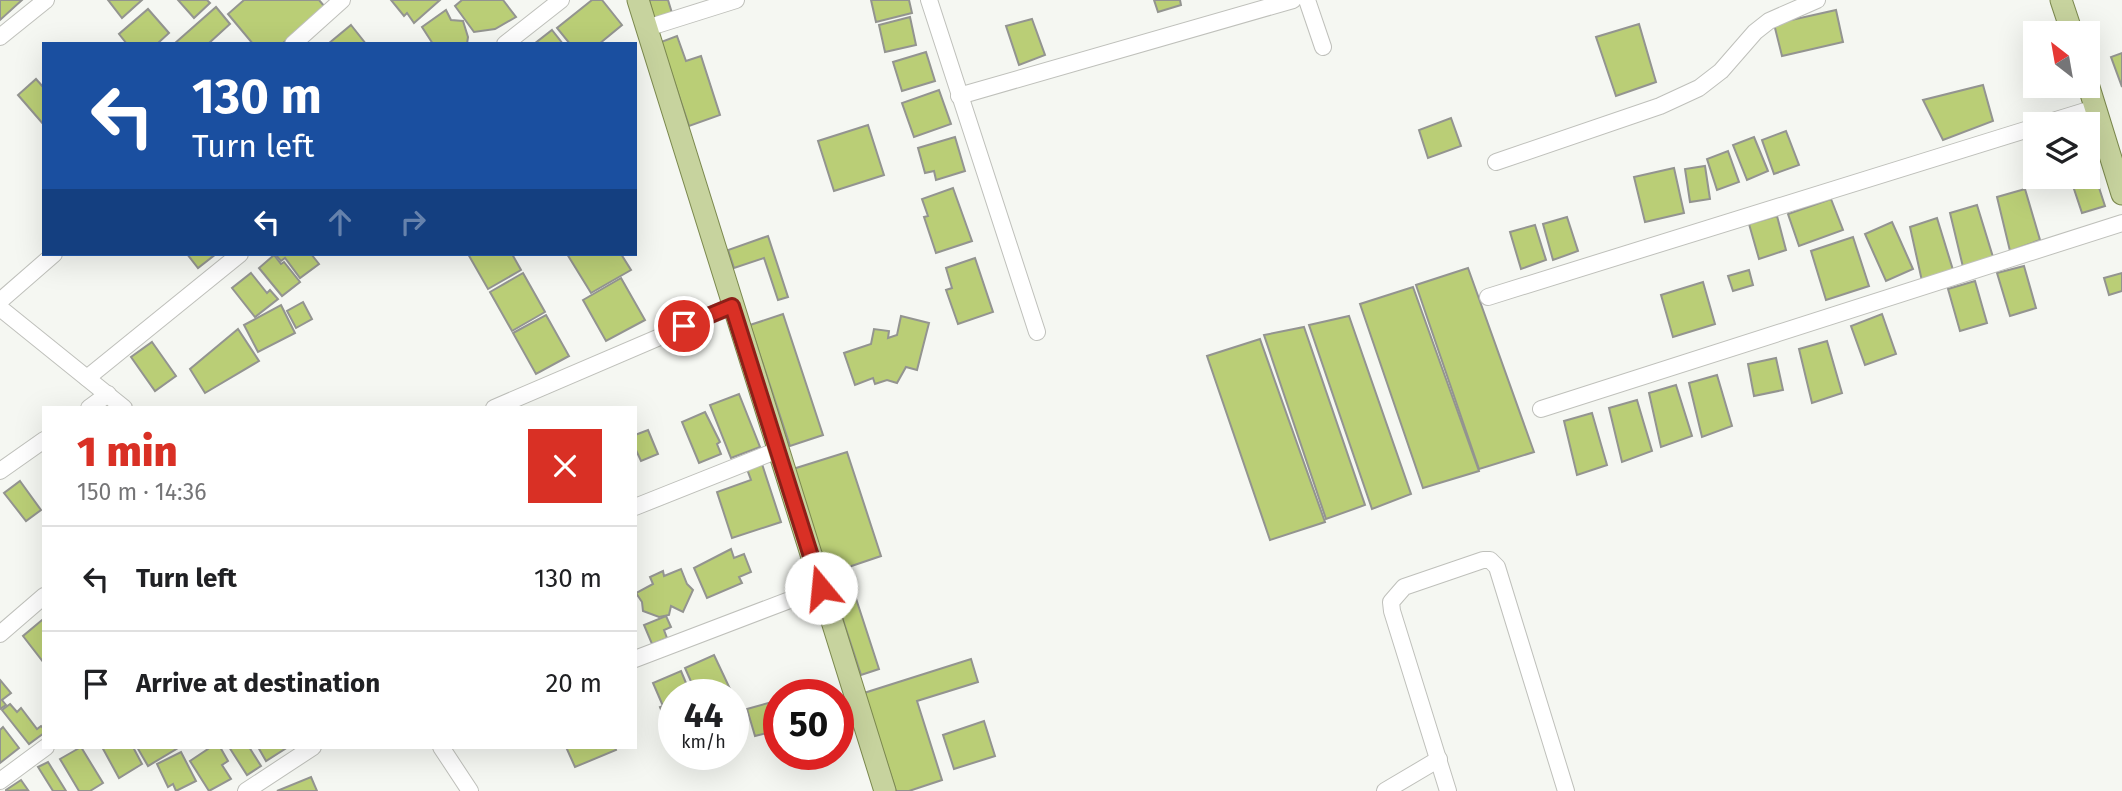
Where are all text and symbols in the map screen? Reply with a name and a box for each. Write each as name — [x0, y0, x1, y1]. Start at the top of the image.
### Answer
north arrow — [2023, 21, 2100, 98]
map controls — [2023, 21, 2100, 189]
text: 130 m — [192, 67, 322, 126]
icon: left — [77, 70, 168, 161]
button: layers — [2023, 112, 2100, 189]
text: Turn left — [192, 127, 314, 165]
icon: left — [248, 203, 286, 241]
icon: ahead — [321, 203, 359, 241]
icon: right — [394, 203, 432, 241]
pin — [654, 296, 714, 356]
icon: arrive — [665, 307, 703, 345]
text: 1 min — [77, 427, 178, 477]
button: close — [528, 429, 602, 503]
text: 150 m · 14:36 — [77, 478, 207, 506]
position arrow — [784, 551, 858, 625]
icon: left — [77, 560, 115, 598]
text: Turn left — [136, 563, 237, 594]
text: 130 m — [534, 563, 602, 594]
icon: arrive — [77, 665, 115, 703]
text: Arrive at destination — [136, 668, 380, 699]
text: 20 m — [545, 668, 602, 699]
speed limit sign: 50 — [763, 679, 854, 770]
text: 44 — [684, 694, 723, 736]
text: km/h — [681, 731, 726, 753]

